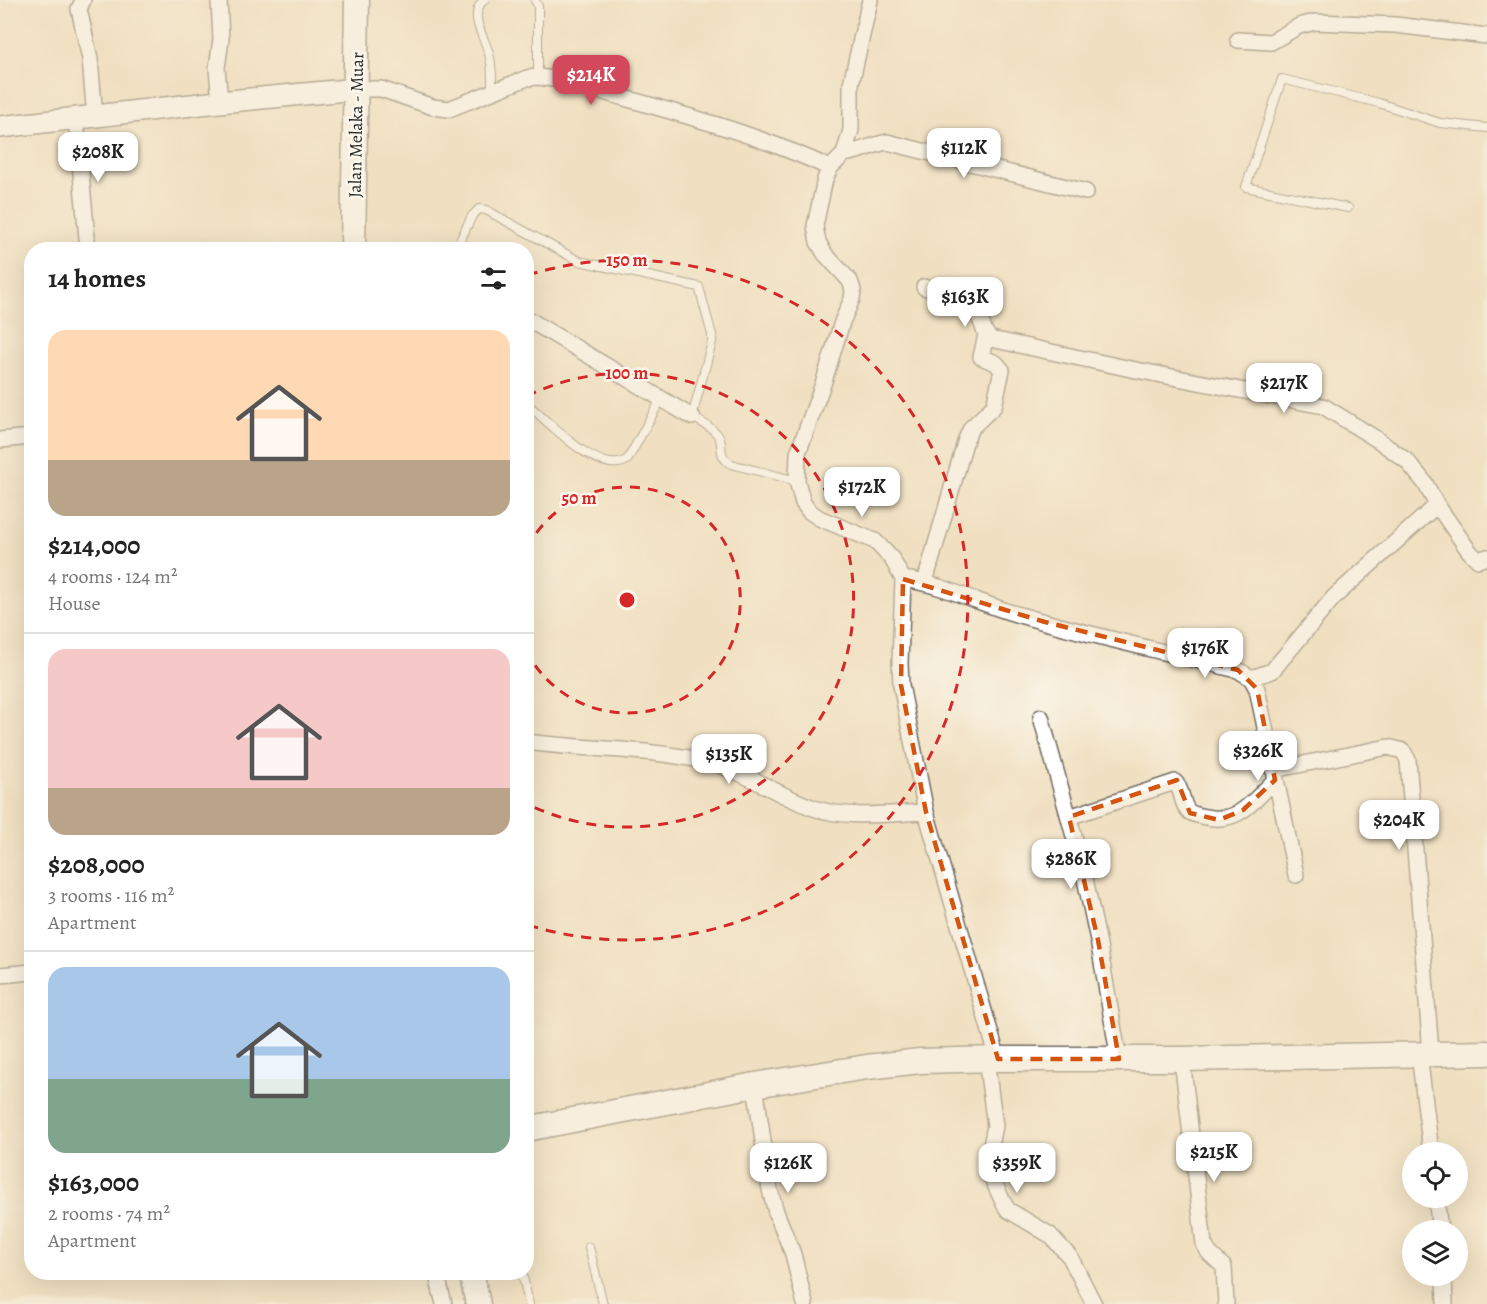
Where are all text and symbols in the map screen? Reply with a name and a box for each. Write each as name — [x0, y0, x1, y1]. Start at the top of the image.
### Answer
street label: Jalan Melaka - Muar — [343, 52, 369, 198]
pin: $214K — [549, 55, 633, 106]
text: $214K — [567, 61, 615, 88]
pin: $112K — [922, 128, 1006, 179]
pin: $208K — [56, 132, 140, 183]
text: $112K — [941, 134, 987, 161]
text: $208K — [72, 138, 124, 165]
text: 150 m — [606, 248, 648, 272]
text: 14 homes — [48, 261, 146, 296]
icon: filters — [477, 262, 510, 295]
pin: $163K — [923, 277, 1007, 328]
text: $163K — [941, 283, 989, 310]
text: 100 m — [606, 361, 648, 385]
pin: $217K — [1242, 363, 1326, 414]
icon: home — [225, 369, 333, 477]
text: $217K — [1260, 369, 1308, 396]
pin: $172K — [820, 467, 904, 518]
text: $172K — [838, 473, 886, 500]
text: 50 m — [562, 486, 596, 510]
text: $214,000 — [48, 528, 140, 563]
text: 4 rooms · 124 m² — [48, 563, 178, 590]
text: House — [48, 590, 100, 617]
centre of rings — [617, 590, 637, 610]
pin: $176K — [1163, 628, 1247, 679]
text: $176K — [1181, 634, 1229, 661]
icon: home — [225, 688, 333, 796]
pin: $326K — [1216, 731, 1300, 782]
pin: $135K — [687, 734, 771, 785]
text: $326K — [1233, 737, 1283, 764]
text: $135K — [706, 740, 752, 767]
pin: $204K — [1357, 800, 1441, 851]
text: $204K — [1373, 806, 1425, 833]
pin: $286K — [1029, 839, 1113, 890]
text: $286K — [1045, 845, 1097, 872]
text: $208,000 — [48, 847, 144, 882]
text: 3 rooms · 116 m² — [48, 882, 174, 909]
text: Apartment — [48, 909, 137, 936]
icon: home — [225, 1006, 333, 1114]
pin: $215K — [1172, 1132, 1256, 1183]
text: $215K — [1190, 1138, 1238, 1165]
map controls — [1402, 1142, 1468, 1286]
button: locate — [1402, 1142, 1468, 1208]
pin: $126K — [746, 1143, 830, 1194]
pin: $359K — [975, 1143, 1059, 1194]
text: $126K — [764, 1149, 812, 1176]
text: $359K — [993, 1149, 1041, 1176]
text: $163,000 — [48, 1165, 139, 1200]
text: 2 rooms · 74 m² — [48, 1200, 170, 1227]
button: layers — [1402, 1220, 1468, 1286]
text: Apartment — [48, 1227, 137, 1254]

